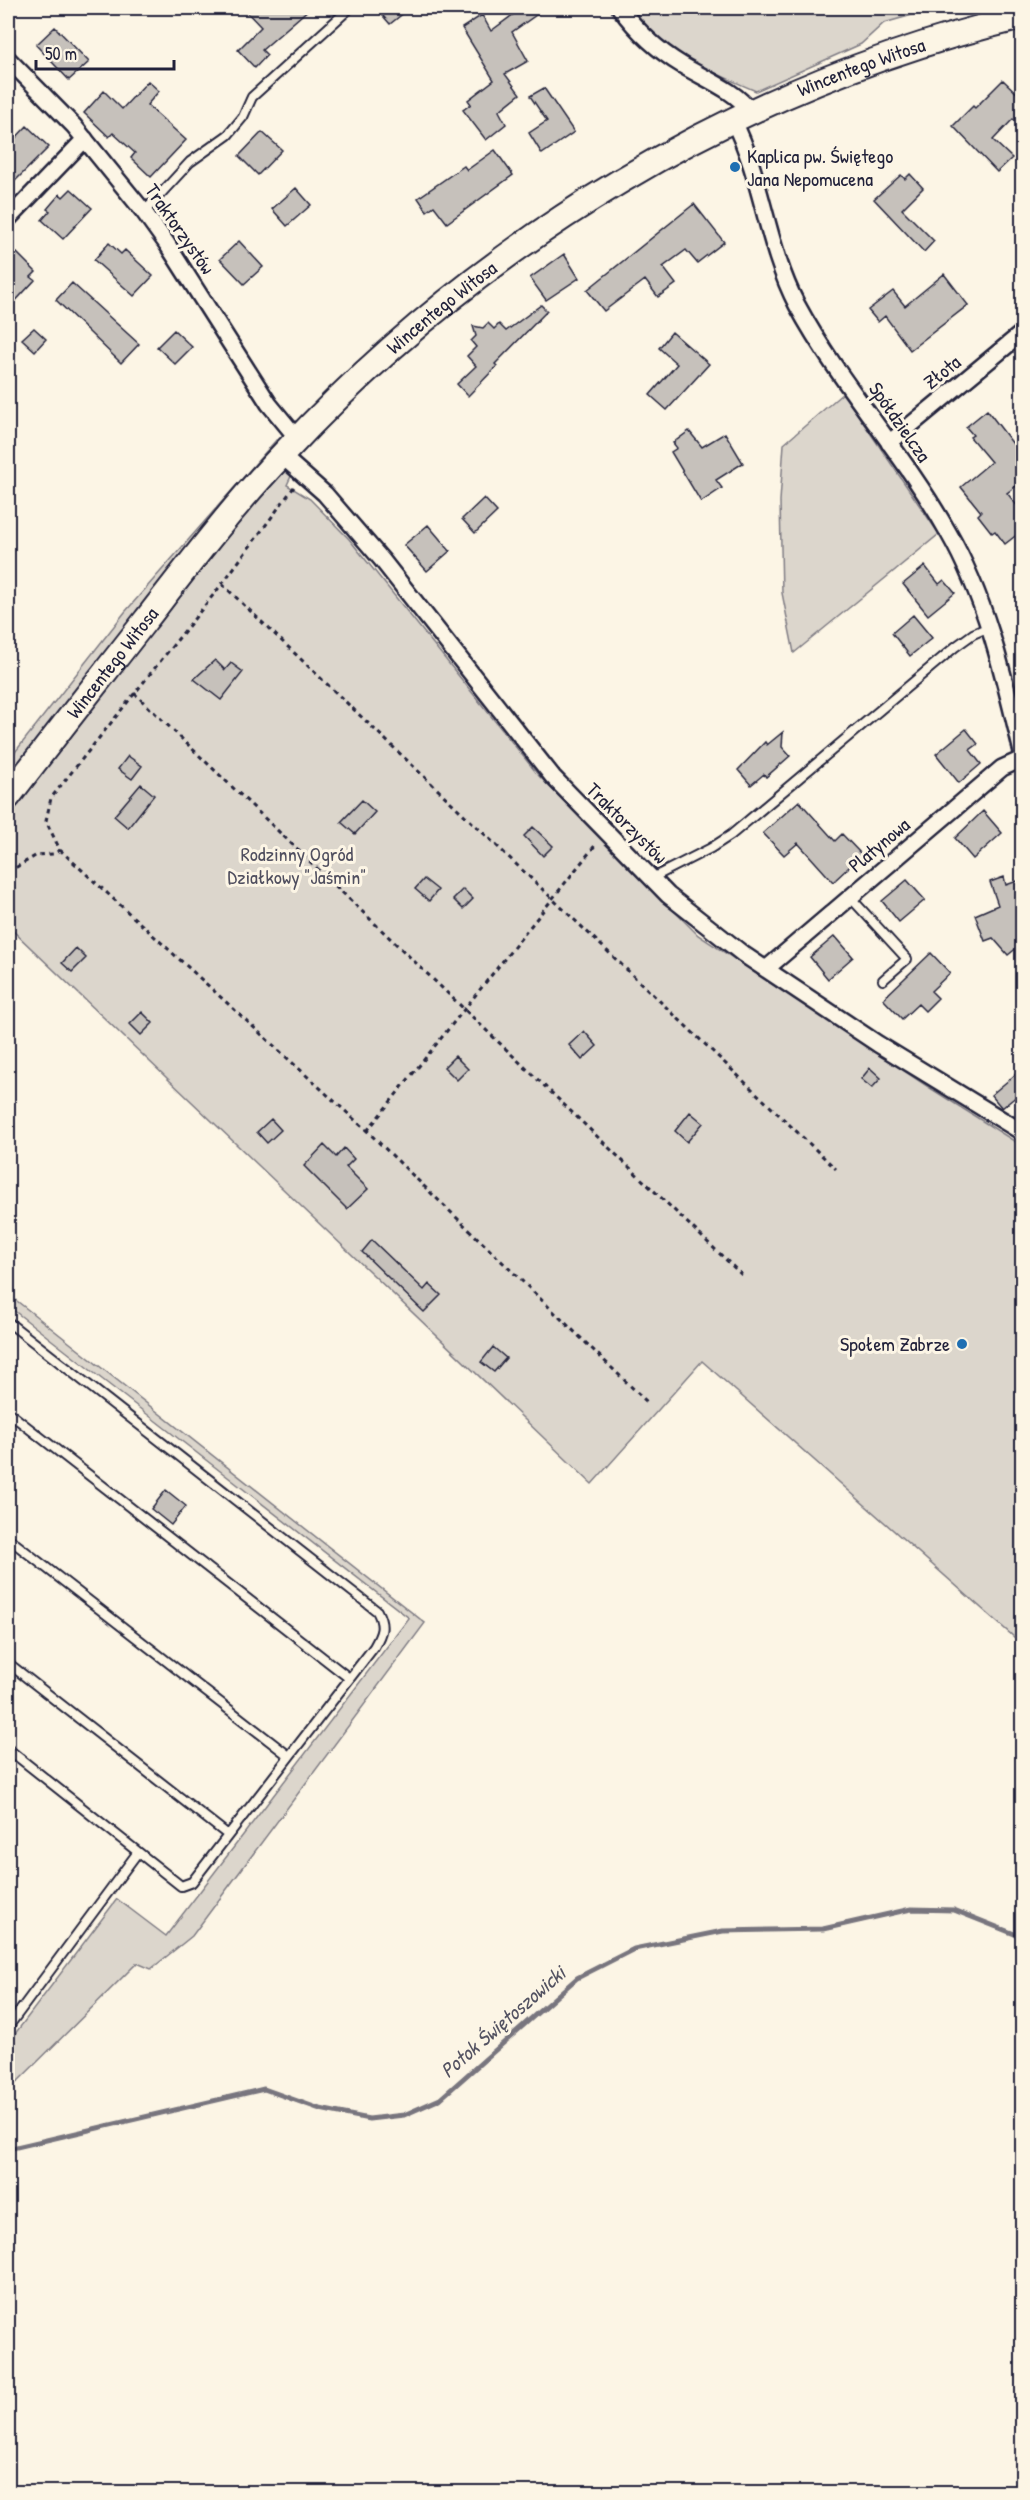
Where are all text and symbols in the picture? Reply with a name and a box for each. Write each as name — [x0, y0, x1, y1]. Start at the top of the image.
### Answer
street label: Wincentego Witosa — [793, 31, 928, 103]
scale bar — [36, 33, 174, 71]
text: 50 m — [45, 41, 77, 66]
place label: Kaplica pw. Świętego Jana Nepomucena — [747, 142, 893, 192]
marker: Kaplica pw. Świętego Jana Nepomucena — [728, 160, 742, 174]
street label: Traktorzystów — [139, 178, 222, 279]
street label: Wincentego Witosa — [380, 254, 502, 360]
street label: Złota — [917, 348, 966, 395]
street label: Spółdzielcza — [863, 376, 938, 467]
street label: Wincentego Witosa — [60, 601, 164, 724]
street label: Traktorzystów — [581, 776, 674, 869]
street label: Platynowa — [842, 811, 915, 878]
park label: Rodzinny Ogród Działkowy "Jaśmin" — [228, 840, 366, 890]
place label: Społem Zabrze — [840, 1330, 950, 1357]
marker: Społem Zabrze — [955, 1337, 969, 1351]
water label: Potok Świętoszowicki — [434, 1958, 573, 2084]

